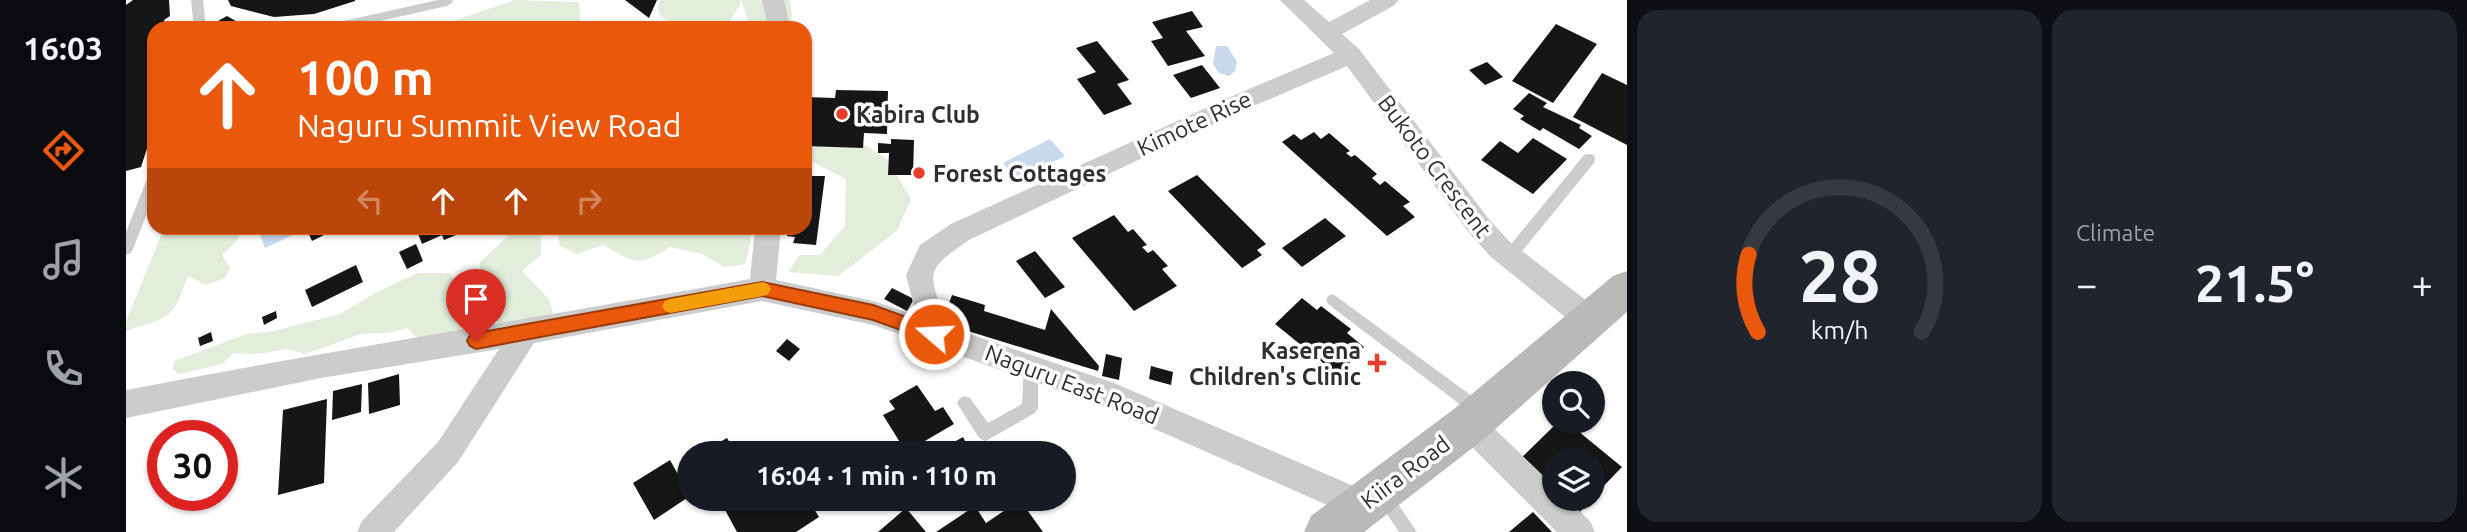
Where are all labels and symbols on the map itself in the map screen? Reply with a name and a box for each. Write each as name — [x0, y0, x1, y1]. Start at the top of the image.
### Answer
street label: Kimote Rise — [1133, 86, 1255, 160]
street label: Bukoto Crescent — [1374, 90, 1496, 242]
place label: Kabira Club — [856, 102, 980, 127]
marker: Kabira Club — [834, 106, 850, 122]
place label: Forest Cottages — [933, 161, 1106, 186]
marker: Forest Cottages — [911, 165, 927, 181]
pin — [446, 269, 506, 341]
position arrow — [897, 297, 971, 371]
place label: Kaserena Children's Clinic — [1189, 338, 1361, 389]
street label: Naguru East Road — [982, 339, 1162, 429]
marker: Kaserena Children's Clinic — [1367, 353, 1387, 373]
speed limit sign: 30 — [147, 420, 238, 511]
street label: Kiira Road — [1356, 431, 1454, 513]

